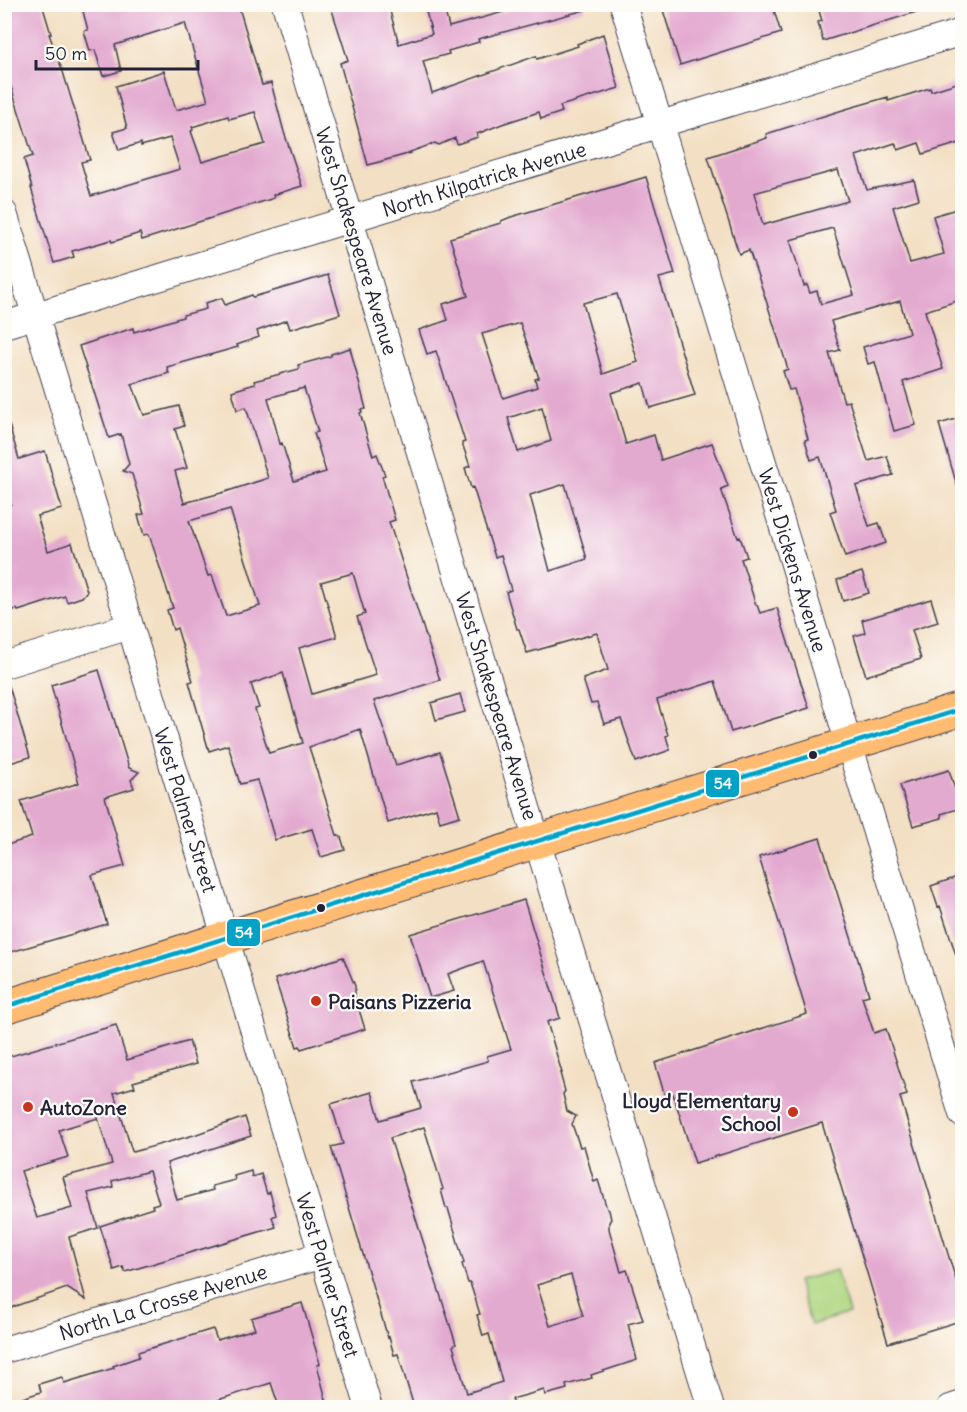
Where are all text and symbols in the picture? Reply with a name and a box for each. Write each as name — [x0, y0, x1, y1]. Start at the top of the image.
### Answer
scale bar — [36, 33, 198, 71]
text: 50 m — [45, 42, 87, 65]
street label: West Shakespeare Avenue — [310, 124, 404, 358]
street label: North Kilpatrick Avenue — [379, 136, 589, 222]
street label: West Dickens Avenue — [753, 465, 833, 655]
street label: West Shakespeare Avenue — [450, 589, 544, 823]
street label: West Palmer Street — [149, 725, 223, 896]
unlabelled marker — [807, 749, 819, 761]
line badge: 54 — [705, 769, 740, 798]
text: 54 — [714, 773, 732, 793]
unlabelled marker — [315, 902, 327, 914]
line badge: 54 — [226, 918, 261, 947]
text: 54 — [235, 922, 253, 942]
place label: Paisans Pizzeria — [328, 989, 472, 1014]
marker: Paisans Pizzeria — [309, 994, 323, 1008]
place label: Lloyd Elementary School — [622, 1088, 781, 1136]
place label: AutoZone — [40, 1095, 127, 1120]
marker: AutoZone — [21, 1100, 35, 1114]
marker: Lloyd Elementary School — [786, 1105, 800, 1119]
street label: West Palmer Street — [291, 1190, 365, 1361]
street label: North La Crosse Avenue — [56, 1258, 270, 1346]

